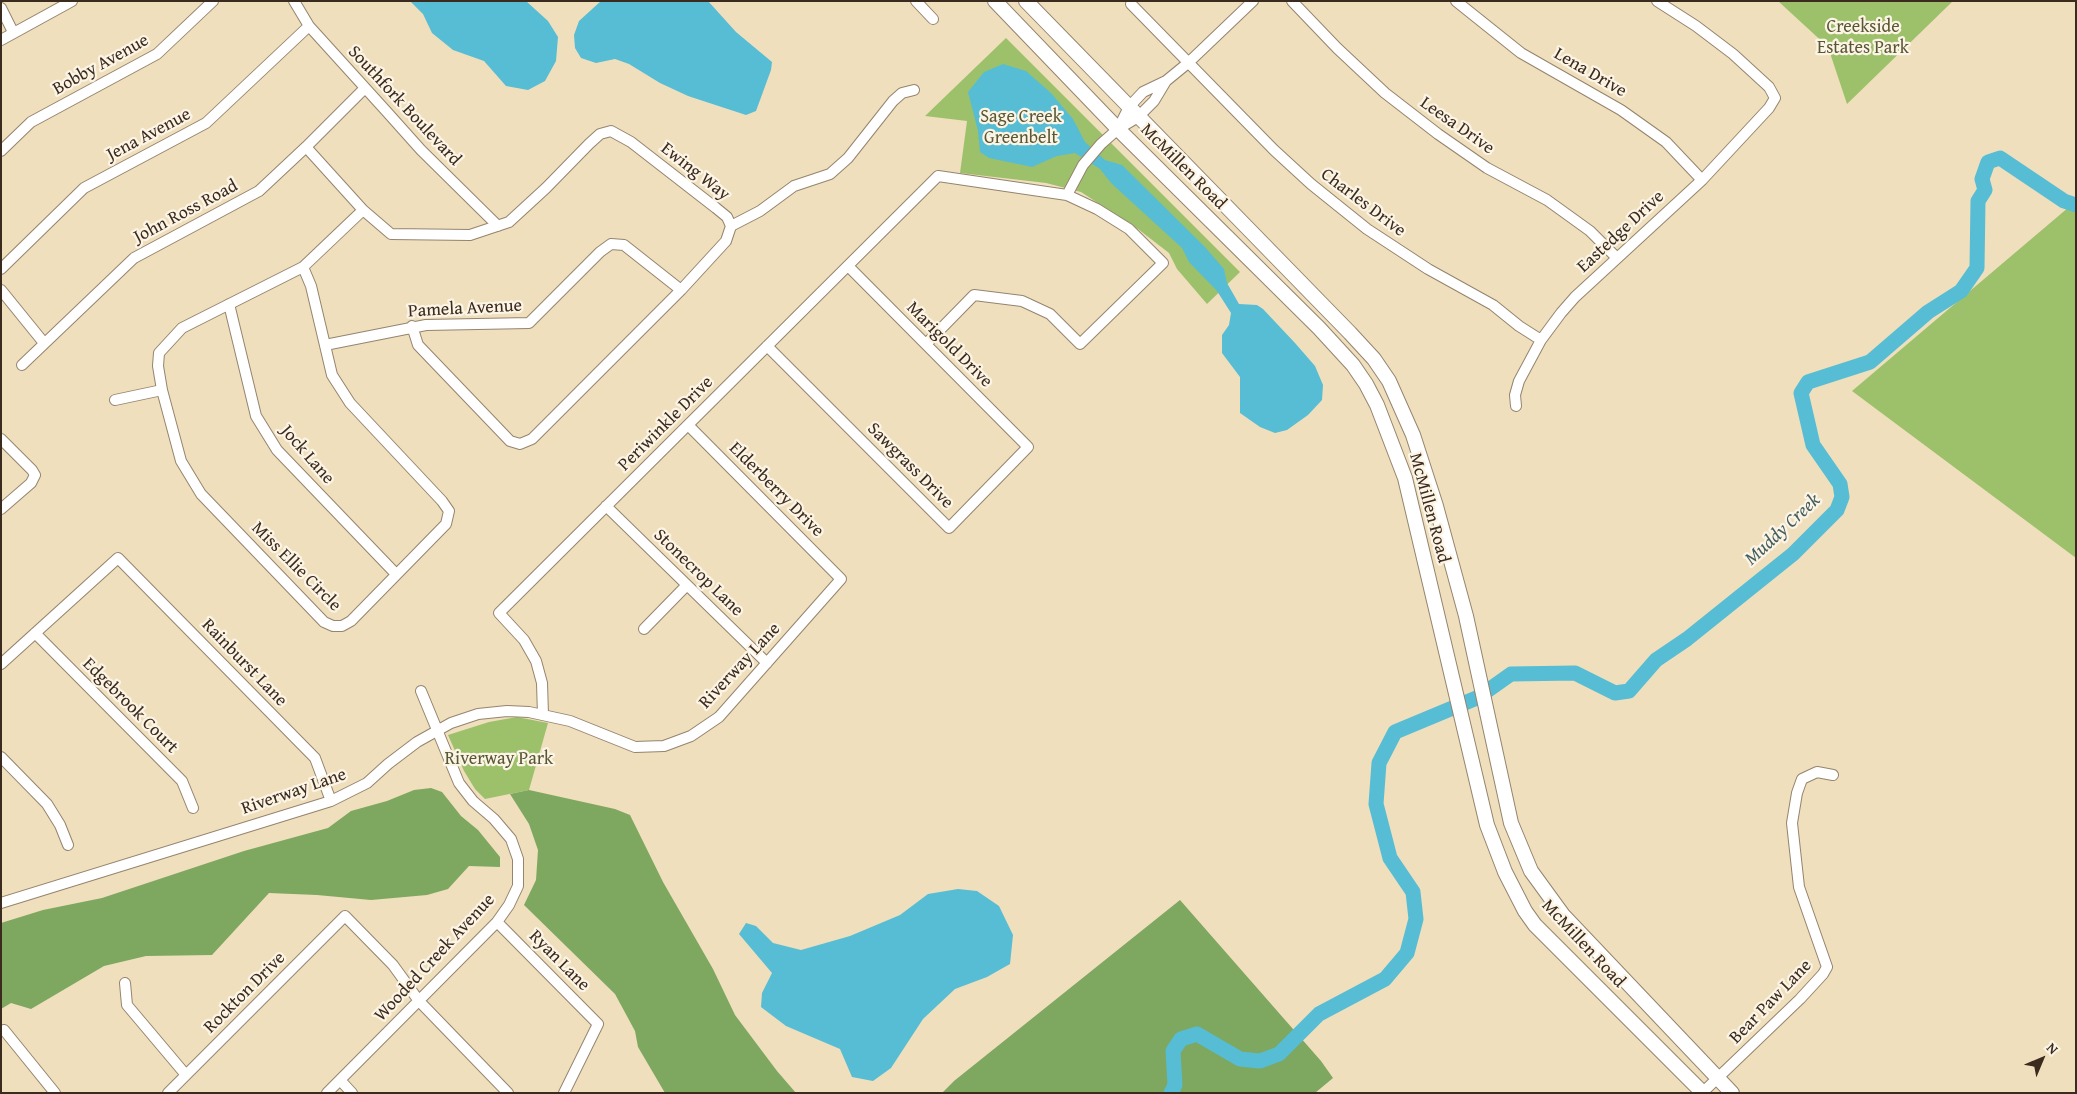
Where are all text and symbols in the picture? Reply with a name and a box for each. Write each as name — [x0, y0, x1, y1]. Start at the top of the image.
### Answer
park label: Creekside Estates Park — [1817, 16, 1909, 58]
street label: Bobby Avenue — [49, 30, 153, 100]
street label: Southfork Boulevard — [343, 41, 465, 171]
street label: Lena Drive — [1550, 44, 1630, 102]
street label: Leesa Drive — [1416, 93, 1498, 159]
street label: Jena Avenue — [103, 104, 195, 166]
park label: Sage Creek Greenbelt — [980, 106, 1062, 148]
street label: McMillen Road — [1135, 119, 1231, 215]
street label: Ewing Way — [656, 138, 734, 206]
street label: Charles Drive — [1316, 164, 1410, 242]
street label: John Ross Road — [130, 176, 242, 248]
street label: Eastedge Drive — [1573, 186, 1669, 278]
street label: Pamela Avenue — [407, 295, 523, 323]
street label: Marigold Drive — [901, 297, 997, 393]
street label: Periwinkle Drive — [614, 372, 718, 476]
street label: Sawgrass Drive — [862, 418, 958, 514]
street label: Jock Lane — [275, 421, 339, 489]
street label: Elderberry Drive — [724, 438, 828, 542]
street label: McMillen Road — [1404, 451, 1454, 565]
water label: Muddy Creek — [1741, 489, 1825, 571]
street label: Miss Ellie Circle — [247, 518, 345, 616]
street label: Stonecrop Lane — [649, 525, 747, 621]
street label: Rainburst Lane — [197, 615, 291, 711]
street label: Riverway Lane — [695, 619, 785, 713]
street label: Edgebrook Court — [78, 654, 182, 758]
park label: Riverway Park — [445, 748, 553, 770]
street label: Riverway Lane — [239, 764, 349, 820]
street label: Wooded Creek Avenue — [370, 890, 500, 1026]
street label: McMillen Road — [1537, 895, 1629, 993]
street label: Ryan Lane — [524, 926, 594, 996]
street label: Rockton Drive — [200, 948, 290, 1038]
street label: Bear Paw Lane — [1725, 955, 1817, 1049]
north arrow — [2017, 1034, 2067, 1084]
text: N — [2042, 1038, 2063, 1059]

